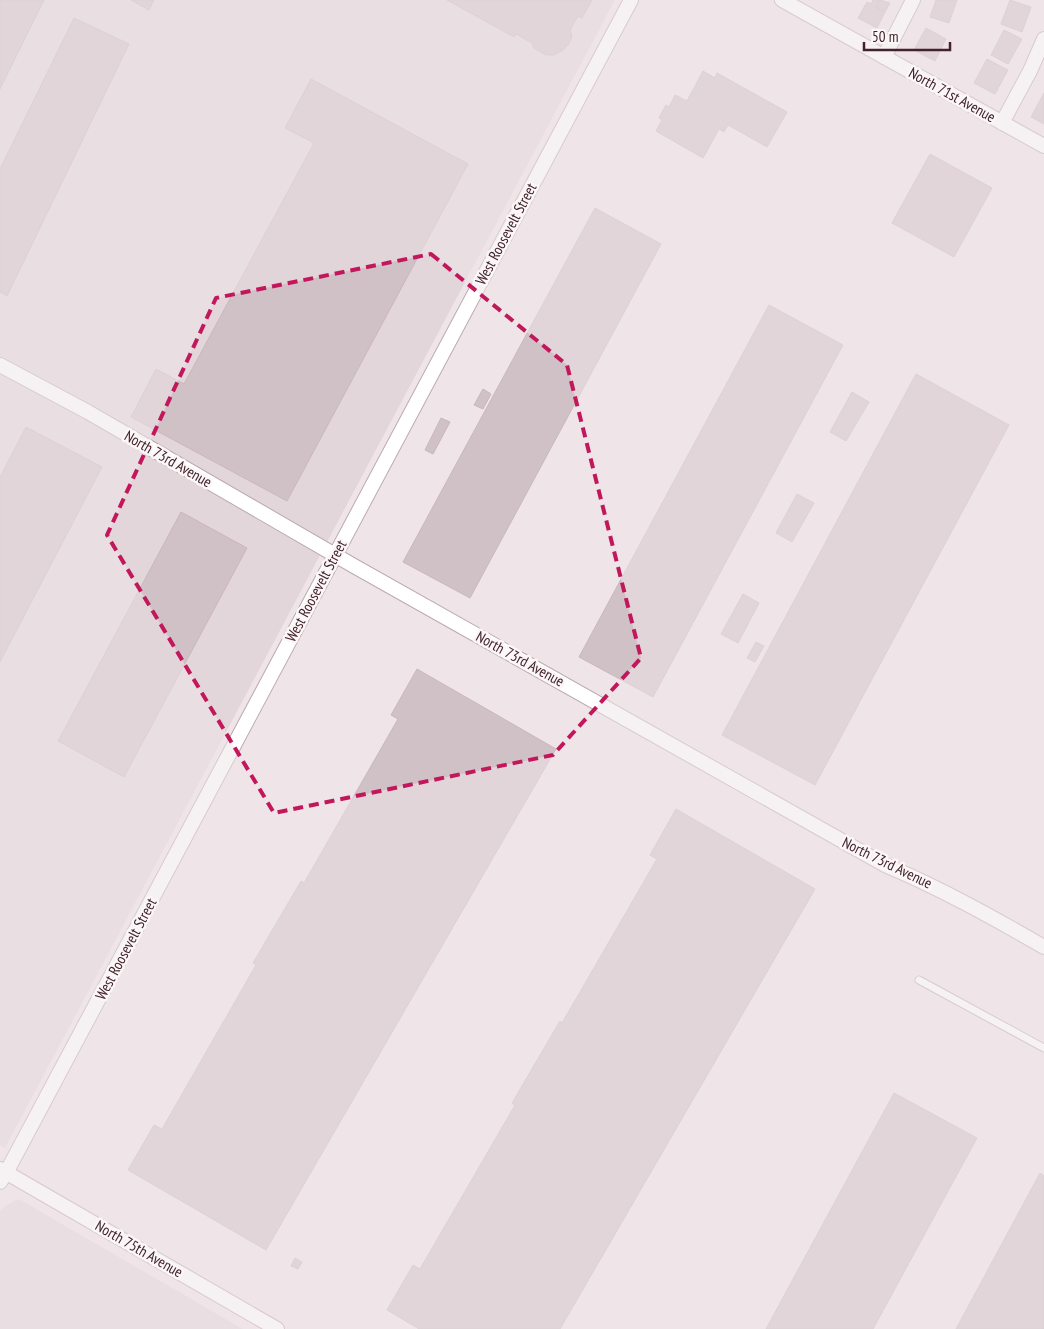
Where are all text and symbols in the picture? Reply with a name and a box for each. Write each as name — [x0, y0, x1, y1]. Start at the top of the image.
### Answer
scale bar — [864, 20, 950, 52]
text: 50 m — [872, 27, 898, 46]
street label: North 71st Avenue — [906, 63, 999, 126]
street label: West Roosevelt Street — [471, 180, 540, 288]
street label: North 73rd Avenue — [121, 426, 215, 491]
street label: West Roosevelt Street — [281, 537, 350, 645]
street label: North 73rd Avenue — [473, 627, 568, 691]
street label: North 73rd Avenue — [839, 833, 935, 893]
street label: West Roosevelt Street — [91, 895, 160, 1003]
street label: North 75th Avenue — [92, 1216, 186, 1281]

